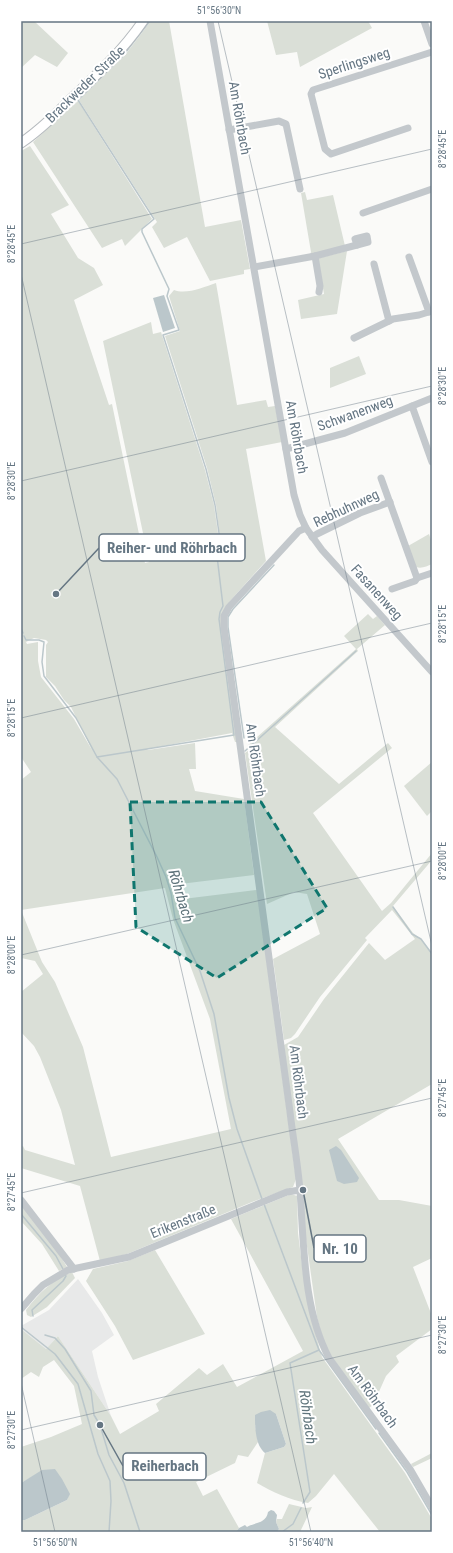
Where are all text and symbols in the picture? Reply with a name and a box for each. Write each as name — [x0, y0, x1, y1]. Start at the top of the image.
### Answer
text: 51°56'30"N — [197, 5, 241, 16]
street label: Brackweder Straße — [42, 42, 128, 126]
street label: Sperlingsweg — [316, 44, 392, 82]
street label: Am Röhrbach — [226, 80, 254, 156]
text: 8°28'45"E — [437, 130, 448, 168]
text: 8°28'45"E — [6, 225, 17, 263]
text: 8°28'30"E — [437, 367, 448, 405]
street label: Schwanenweg — [315, 392, 395, 434]
street label: Am Röhrbach — [283, 399, 311, 475]
text: 8°28'30"E — [6, 462, 17, 500]
street label: Rebhuhnweg — [311, 486, 381, 530]
callout: Reiher- und Röhrbach — [99, 534, 245, 561]
text: Reiher- und Röhrbach — [107, 539, 237, 557]
street label: Fasanenweg — [348, 561, 406, 623]
text: 8°28'15"E — [437, 605, 448, 643]
text: 8°28'15"E — [6, 699, 17, 737]
street label: Am Röhrbach — [243, 722, 269, 798]
text: 8°28'00"E — [437, 842, 448, 880]
water label: Röhrbach — [164, 867, 198, 925]
text: 8°28'00"E — [6, 936, 17, 974]
street label: Am Röhrbach — [287, 1044, 311, 1120]
text: 8°27'45"E — [437, 1079, 448, 1117]
text: 8°27'45"E — [6, 1173, 17, 1211]
street label: Erikenstraße — [148, 1200, 218, 1241]
callout: Nr. 10 — [314, 1235, 366, 1262]
text: Nr. 10 — [322, 1240, 358, 1258]
text: 8°27'30"E — [437, 1316, 448, 1354]
street label: Am Röhrbach — [345, 1361, 401, 1431]
water label: Röhrbach — [295, 1389, 321, 1445]
text: 8°27'30"E — [6, 1411, 17, 1449]
callout: Reiherbach — [123, 1453, 206, 1480]
text: Reiherbach — [131, 1457, 199, 1475]
text: 51°56'50"N — [33, 1537, 77, 1548]
text: 51°56'40"N — [289, 1537, 333, 1548]

